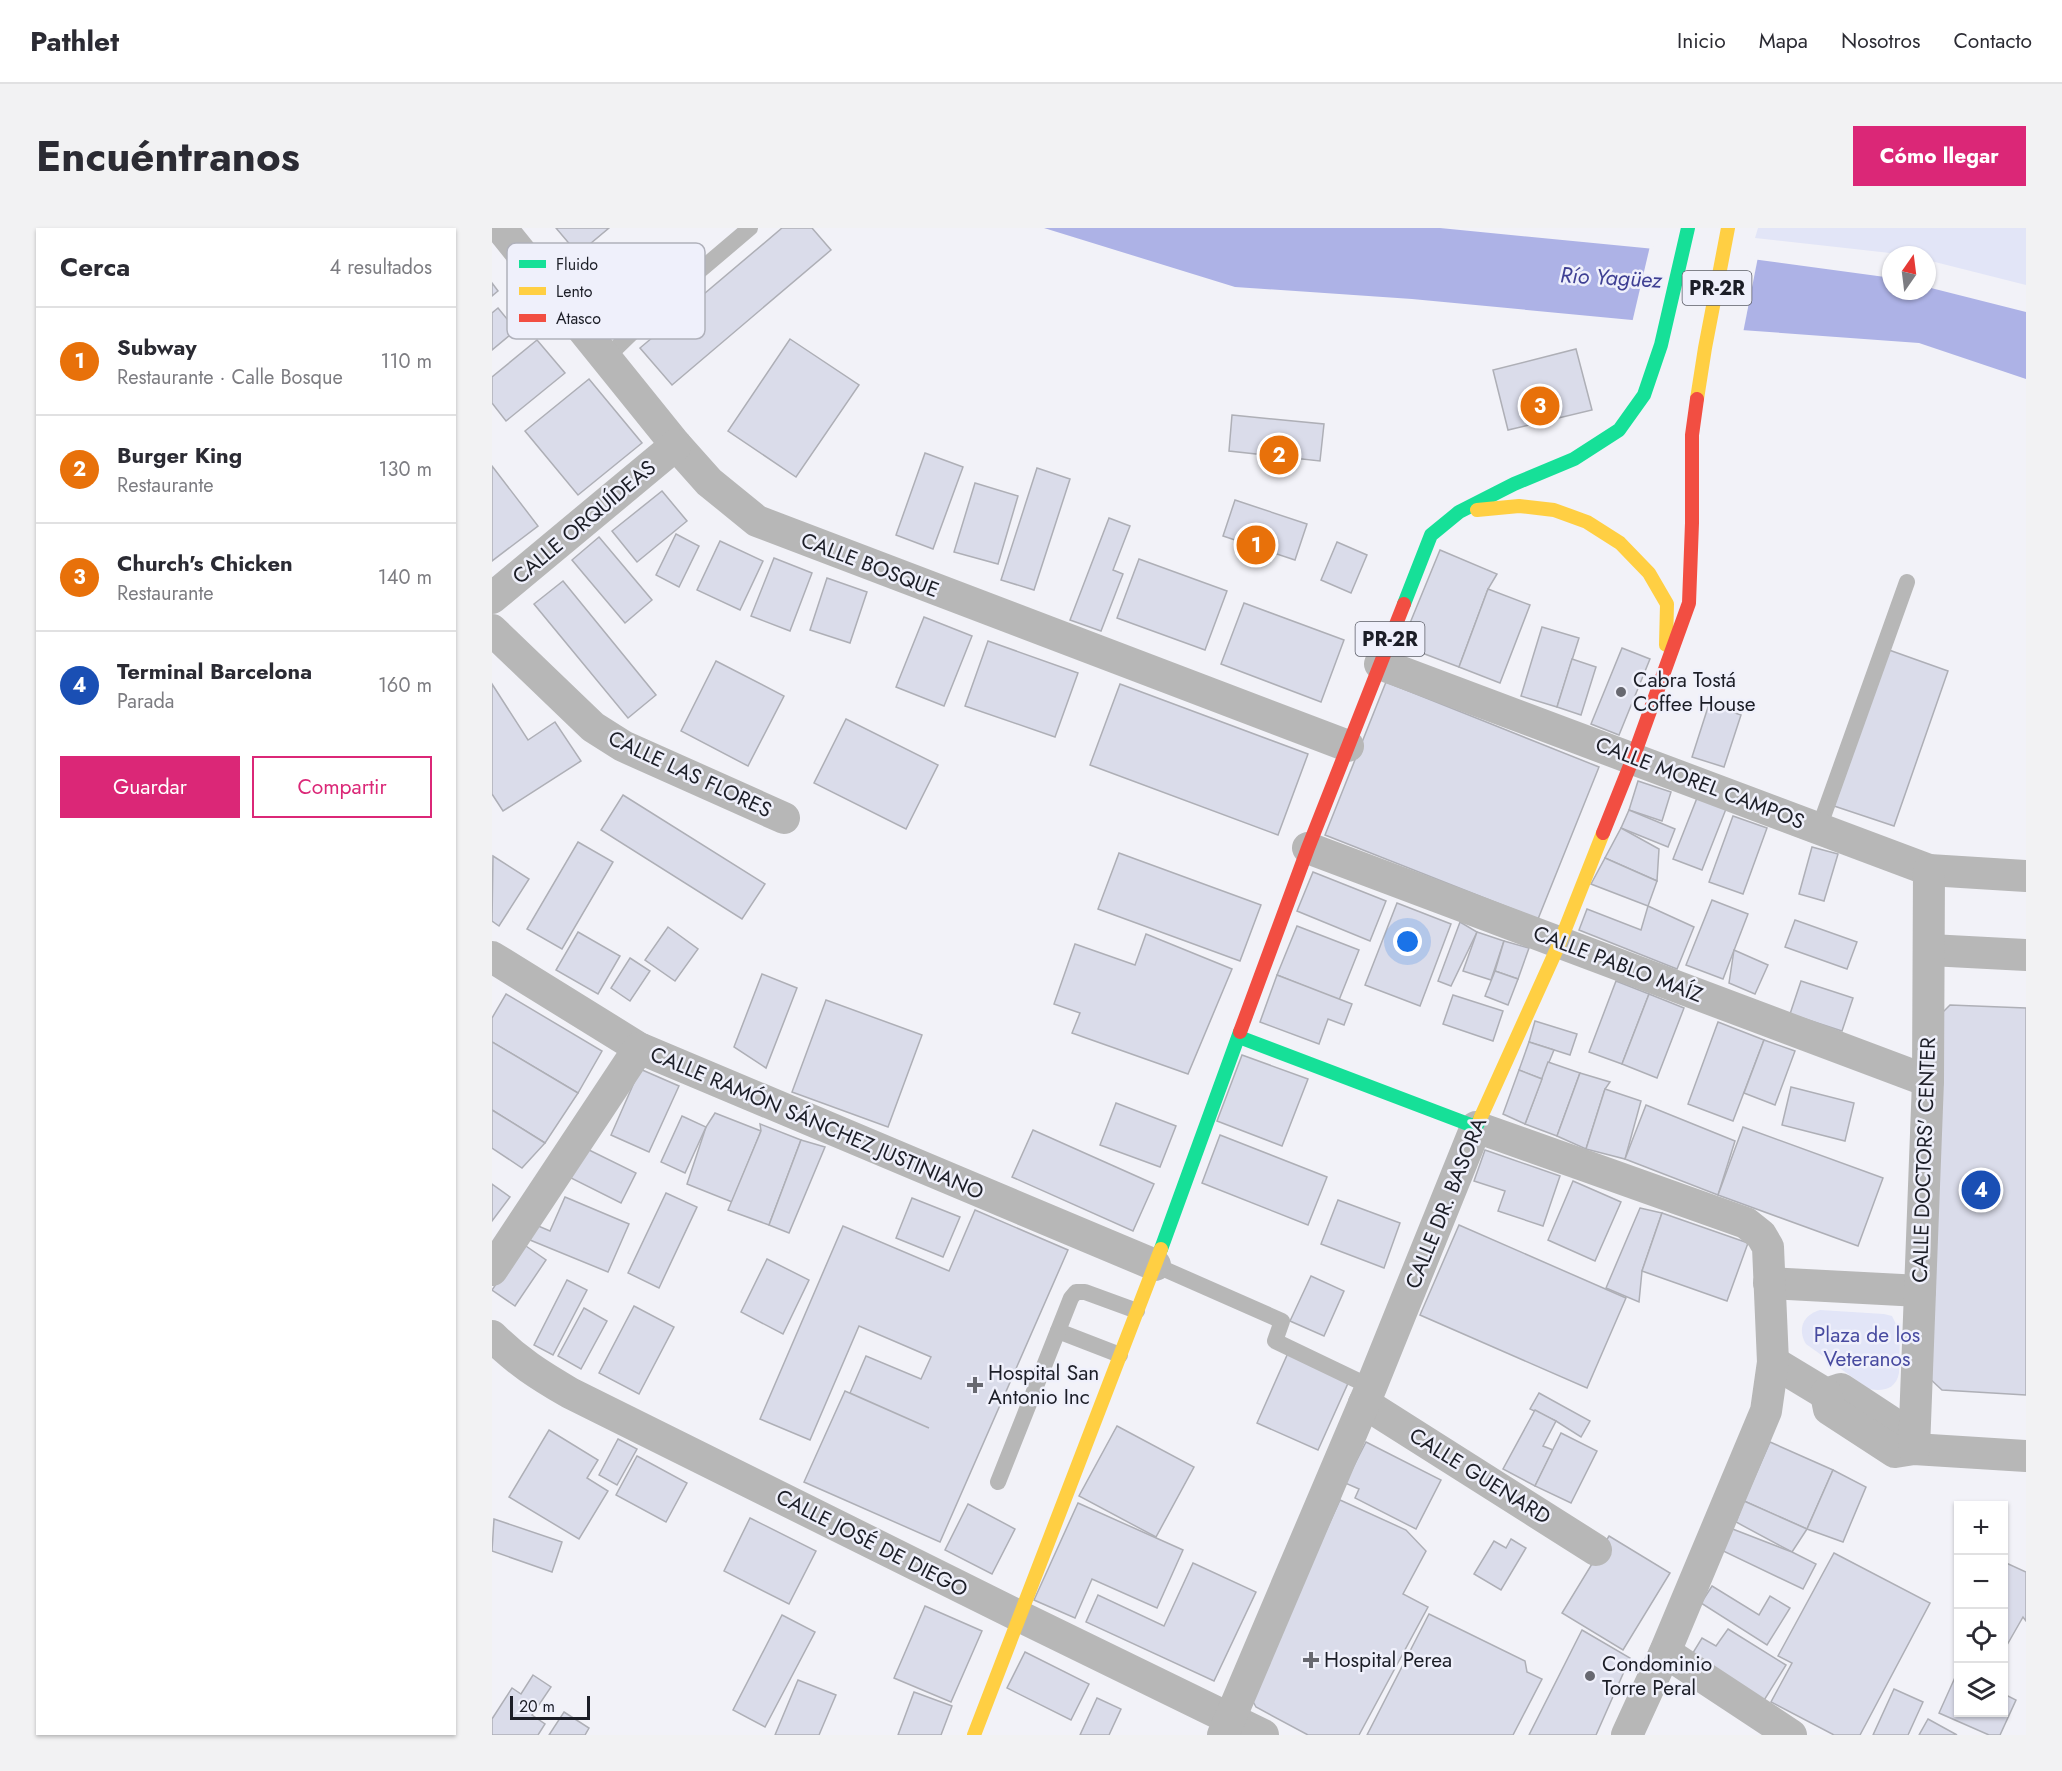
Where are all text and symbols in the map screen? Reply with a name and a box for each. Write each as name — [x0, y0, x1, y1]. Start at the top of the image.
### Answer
text: Pathlet — [30, 21, 119, 62]
text: Inicio — [1677, 26, 1726, 56]
text: Mapa — [1759, 26, 1808, 56]
text: Nosotros — [1841, 26, 1920, 56]
text: Contacto — [1953, 26, 2032, 56]
text: Encuéntranos — [36, 126, 300, 187]
button: Cómo llegar — [1853, 126, 2026, 186]
legend — [507, 243, 705, 339]
north arrow — [1882, 246, 1936, 300]
text: Cerca — [60, 248, 130, 286]
text: 4 resultados — [330, 253, 432, 282]
text: Fluido — [556, 253, 598, 276]
water label: Río Yagüez — [1559, 258, 1664, 296]
road number: PR-2R — [1682, 271, 1752, 305]
text: Lento — [556, 280, 593, 303]
text: Atasco — [556, 307, 601, 330]
text: Subway — [117, 331, 197, 363]
text: 1 — [74, 347, 85, 376]
text: 110 m — [380, 347, 432, 376]
text: Restaurante · Calle Bosque — [117, 363, 343, 392]
pin: 3 — [1520, 384, 1560, 429]
pin: 2 — [1260, 432, 1298, 478]
text: Burger King — [117, 439, 242, 471]
street label: CALLE ORQUÍDEAS — [506, 453, 662, 591]
text: 2 — [73, 455, 86, 484]
text: 130 m — [378, 455, 432, 484]
text: Restaurante — [117, 471, 214, 500]
pin: 1 — [1236, 522, 1275, 568]
street label: CALLE BOSQUE — [797, 525, 943, 605]
text: Church's Chicken — [117, 547, 293, 579]
text: 3 — [73, 563, 86, 592]
text: 140 m — [378, 563, 432, 592]
text: Restaurante — [117, 579, 214, 608]
road number: PR-2R — [1356, 622, 1424, 656]
text: Terminal Barcelona — [117, 655, 312, 687]
place label: Cabra Tostá Coffee House — [1633, 665, 1756, 719]
text: 4 — [73, 671, 86, 700]
text: 160 m — [378, 671, 432, 700]
marker: Cabra Tostá Coffee House — [1614, 685, 1628, 699]
text: Parada — [117, 687, 174, 716]
street label: CALLE LAS FLORES — [603, 723, 777, 825]
street label: CALLE MOREL CAMPOS — [1591, 729, 1809, 837]
button: Guardar — [60, 756, 240, 818]
button: Compartir — [252, 756, 432, 818]
street label: CALLE PABLO MAÍZ — [1529, 918, 1708, 1010]
your location — [1393, 927, 1422, 956]
street label: CALLE DOCTORS' CENTER — [1905, 1037, 1943, 1283]
street label: CALLE RAMÓN SÁNCHEZ JUSTINIANO — [646, 1039, 988, 1207]
street label: CALLE DR. BASORA — [1398, 1113, 1494, 1293]
pin: 4 — [1962, 1168, 2000, 1212]
park label: Plaza de los Veteranos — [1814, 1320, 1920, 1374]
place label: Hospital San Antonio Inc — [988, 1358, 1099, 1412]
marker: Hospital San Antonio Inc — [966, 1376, 984, 1394]
street label: CALLE GUENARD — [1403, 1420, 1557, 1532]
street label: CALLE JOSÉ DE DIEGO — [771, 1482, 973, 1604]
map controls — [1954, 1501, 2008, 1717]
button: + — [1954, 1501, 2008, 1555]
button: − — [1954, 1555, 2008, 1609]
button: locate — [1954, 1609, 2008, 1663]
place label: Hospital Perea — [1324, 1645, 1452, 1675]
place label: Condominio Torre Peral — [1602, 1649, 1712, 1703]
marker: Hospital Perea — [1302, 1651, 1320, 1669]
button: layers — [1954, 1663, 2008, 1717]
marker: Condominio Torre Peral — [1583, 1669, 1597, 1683]
scale bar — [510, 1693, 590, 1720]
text: 20 m — [519, 1695, 555, 1718]

